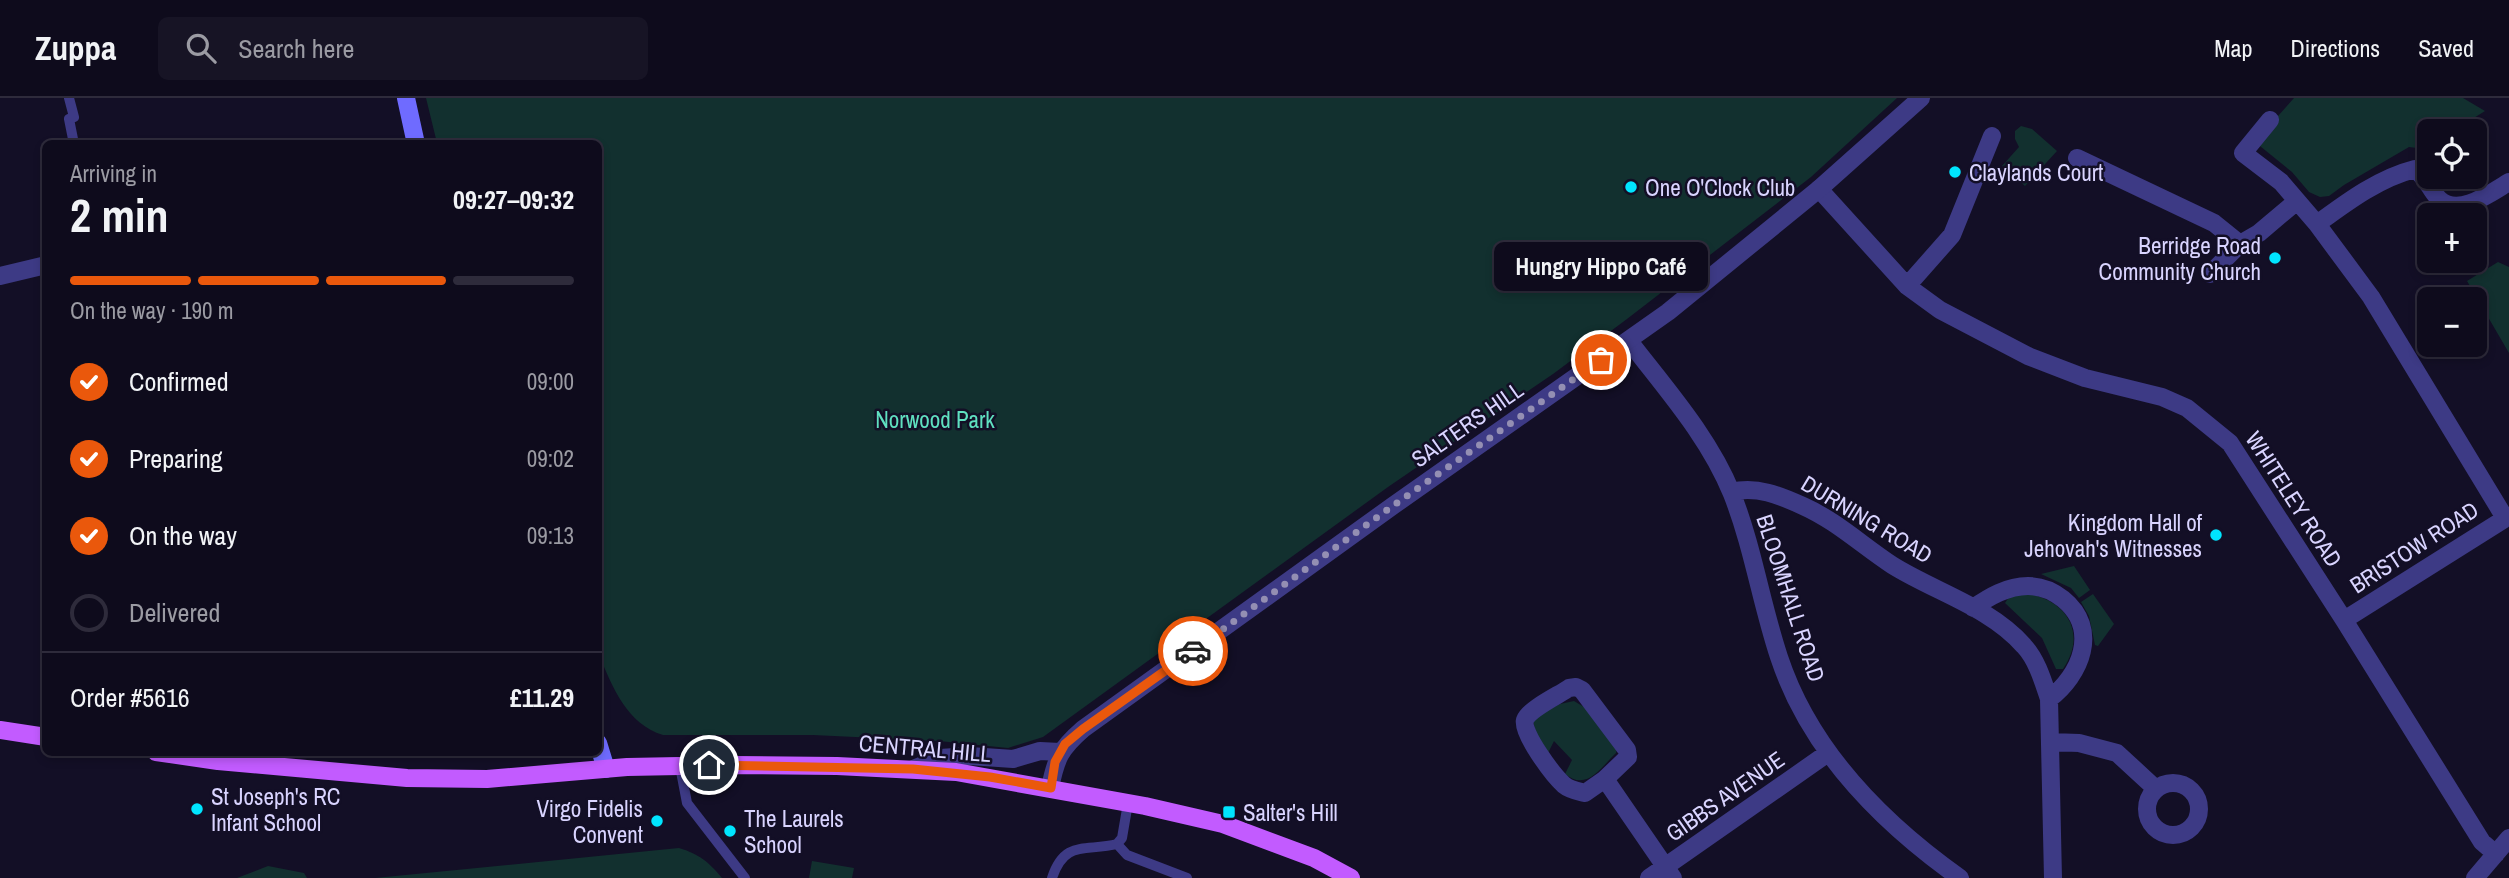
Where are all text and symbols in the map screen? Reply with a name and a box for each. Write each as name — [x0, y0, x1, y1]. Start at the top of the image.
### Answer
search box — [158, 17, 648, 80]
text: Zuppa — [35, 26, 116, 70]
icon: search — [182, 29, 220, 67]
text: Search here — [238, 31, 354, 66]
text: Map — [2214, 32, 2252, 64]
text: Directions — [2290, 32, 2380, 64]
text: Saved — [2418, 32, 2474, 64]
map controls — [2417, 119, 2487, 357]
button: locate — [2417, 119, 2487, 189]
place label: Claylands Court — [1969, 157, 2103, 188]
text: Arriving in — [70, 158, 157, 189]
marker: Claylands Court — [1947, 164, 1963, 180]
place label: One O'Clock Club — [1645, 172, 1795, 203]
marker: One O'Clock Club — [1623, 179, 1639, 195]
text: 09:27–09:32 — [453, 182, 574, 217]
text: 2 min — [70, 184, 169, 246]
button: + — [2417, 203, 2487, 273]
place label: Berridge Road Community Church — [2099, 230, 2261, 287]
callout: Hungry Hippo Café — [1494, 241, 1708, 290]
marker: Berridge Road Community Church — [2267, 250, 2283, 266]
text: Hungry Hippo Café — [1516, 251, 1686, 282]
button: − — [2417, 287, 2487, 357]
text: On the way · 190 m — [70, 295, 234, 326]
pin — [1571, 330, 1631, 390]
icon: bag — [1582, 341, 1620, 379]
icon: check — [70, 363, 108, 401]
text: Confirmed — [129, 364, 229, 399]
text: 09:00 — [527, 366, 574, 397]
street label: SALTERS HILL — [1405, 374, 1529, 474]
park label: Norwood Park — [875, 404, 995, 435]
street label: WHITELEY ROAD — [2239, 425, 2349, 573]
icon: check — [70, 440, 108, 478]
text: Preparing — [129, 441, 223, 476]
text: 09:02 — [527, 443, 574, 474]
street label: DURNING ROAD — [1796, 468, 1938, 570]
street label: BRISTOW ROAD — [2344, 494, 2484, 600]
place label: Kingdom Hall of Jehovah's Witnesses — [2024, 507, 2203, 564]
street label: BLOOMHALL ROAD — [1749, 510, 1833, 686]
icon: check — [70, 517, 108, 555]
text: On the way — [129, 518, 237, 553]
text: 09:13 — [527, 520, 574, 551]
marker: Kingdom Hall of Jehovah's Witnesses — [2208, 527, 2224, 543]
text: Delivered — [129, 595, 220, 630]
courier — [1158, 616, 1228, 686]
icon: car — [1174, 632, 1212, 670]
text: Order #5616 — [70, 680, 190, 715]
text: £11.29 — [510, 680, 574, 715]
street label: CENTRAL HILL — [858, 727, 993, 769]
pin — [679, 735, 739, 795]
street label: GIBBS AVENUE — [1660, 744, 1790, 848]
icon: home — [690, 746, 728, 784]
place label: St Joseph's RC Infant School — [211, 781, 340, 838]
place label: Virgo Fidelis Convent — [536, 793, 643, 850]
place label: Salter's Hill — [1243, 797, 1338, 828]
marker: St Joseph's RC Infant School — [189, 801, 205, 817]
place label: The Laurels School — [744, 803, 844, 860]
marker: Salter's Hill — [1221, 804, 1237, 820]
marker: Virgo Fidelis Convent — [649, 813, 665, 829]
marker: The Laurels School — [722, 823, 738, 839]

